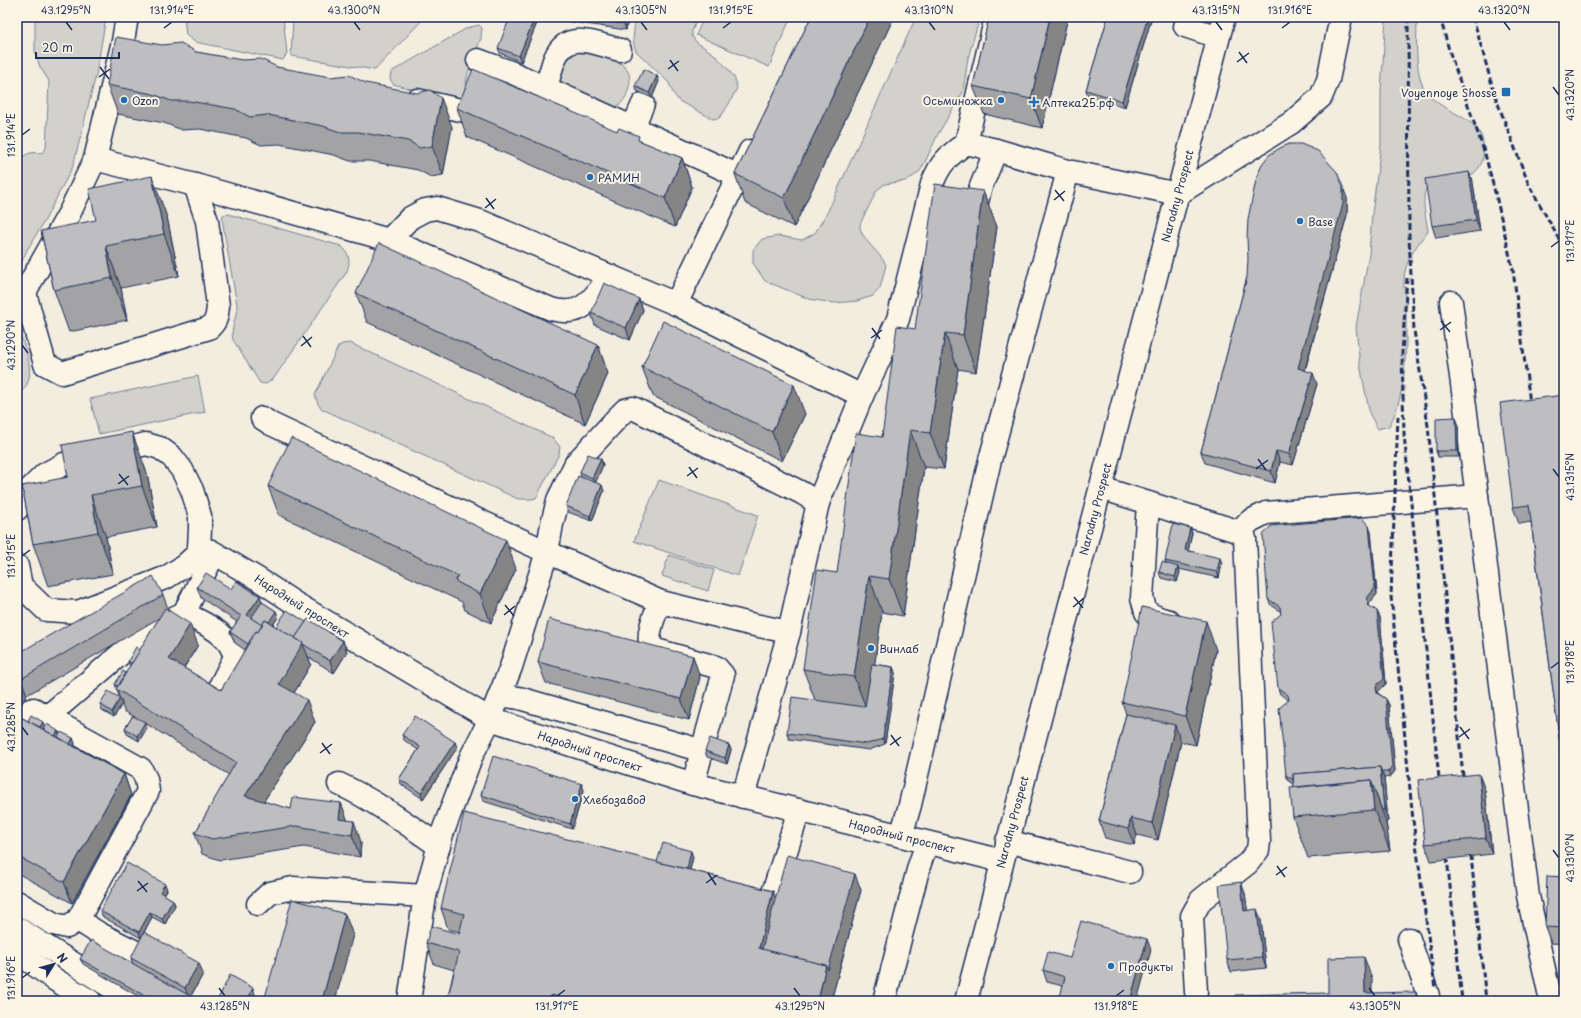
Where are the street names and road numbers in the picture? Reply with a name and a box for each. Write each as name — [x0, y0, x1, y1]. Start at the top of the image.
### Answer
street label: Narodny Prospect — [1156, 147, 1198, 244]
street label: Narodny Prospect — [1074, 460, 1116, 557]
street label: Народный проспект — [251, 570, 353, 642]
street label: Народный проспект — [536, 726, 645, 776]
street label: Narodny Prospect — [991, 773, 1033, 870]
street label: Народный проспект — [847, 815, 958, 858]

